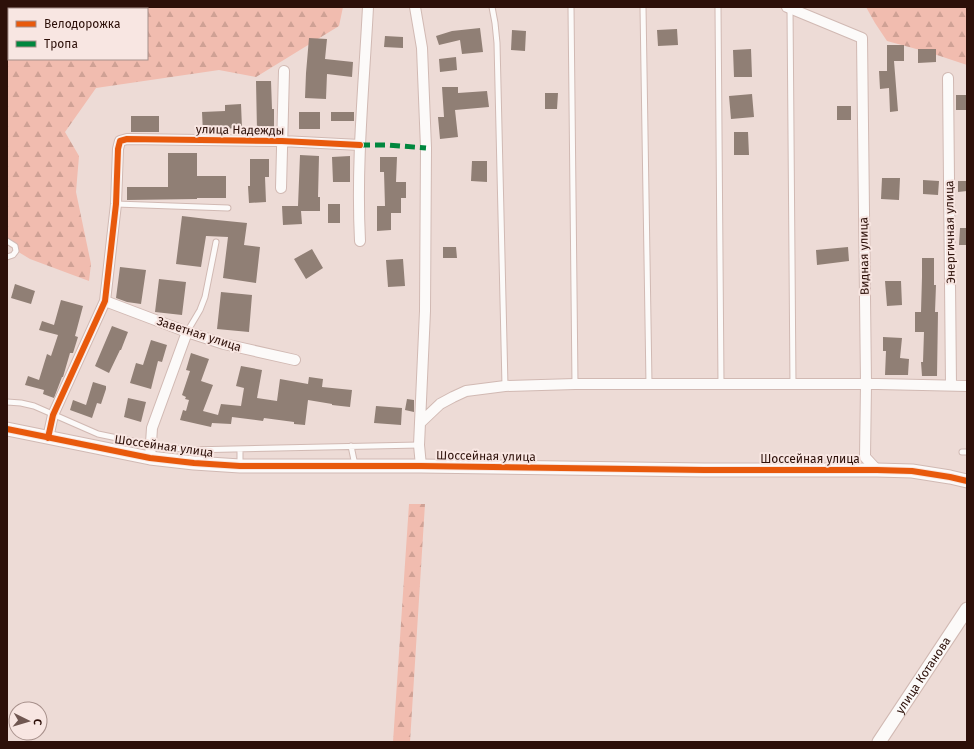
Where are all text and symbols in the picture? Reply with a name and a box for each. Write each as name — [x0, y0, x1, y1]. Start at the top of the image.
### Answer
legend — [8, 8, 148, 60]
text: Велодорожка — [44, 17, 120, 31]
text: Тропа — [44, 37, 78, 51]
street label: улица Надежды — [196, 122, 284, 138]
street label: Энергичная улица — [942, 180, 958, 284]
street label: Видная улица — [856, 217, 872, 295]
street label: Заветная улица — [155, 314, 243, 354]
street label: Шоссейная улица — [114, 432, 214, 460]
street label: Шоссейная улица — [436, 448, 536, 464]
street label: Шоссейная улица — [760, 452, 860, 466]
street label: улица Котанова — [893, 634, 954, 716]
north arrow — [8, 701, 48, 741]
text: С — [31, 718, 44, 726]

